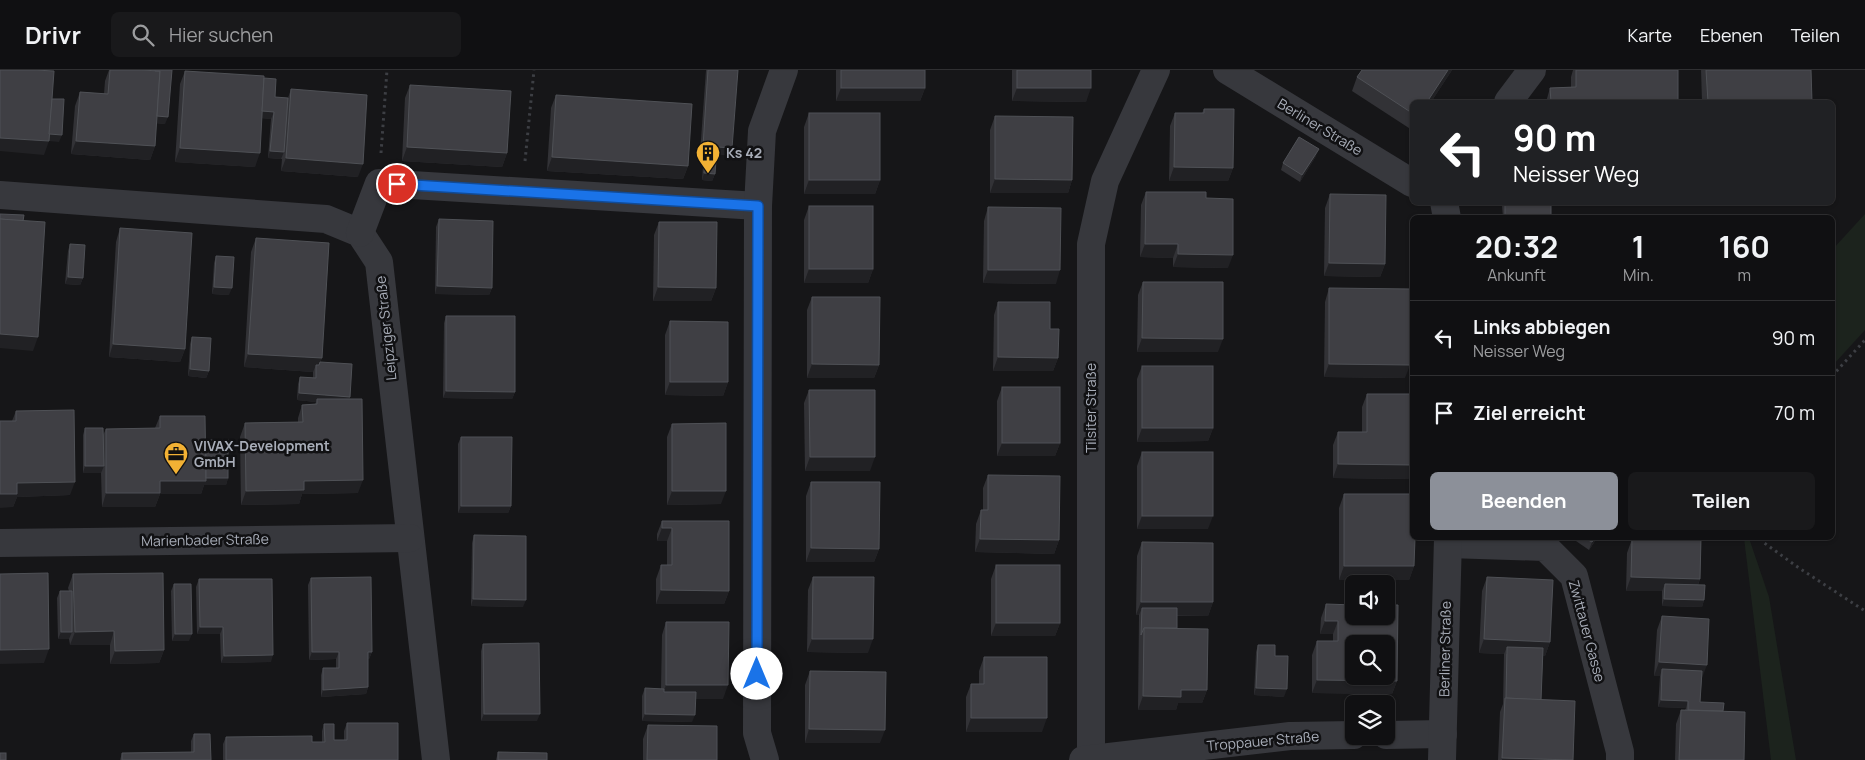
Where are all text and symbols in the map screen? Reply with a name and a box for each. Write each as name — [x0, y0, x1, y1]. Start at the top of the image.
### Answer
search box — [111, 12, 461, 57]
text: Drivr — [25, 18, 81, 51]
icon: search — [129, 21, 157, 49]
text: Hier suchen — [169, 22, 273, 48]
text: Karte — [1628, 23, 1672, 47]
text: Ebenen — [1700, 23, 1763, 47]
text: Teilen — [1791, 23, 1840, 47]
street label: Berliner Straße — [1274, 94, 1366, 159]
text: 90 m — [1513, 114, 1596, 162]
icon: left — [1430, 120, 1495, 185]
building icon: Ks 42 — [695, 140, 721, 174]
place label: Ks 42 — [726, 143, 762, 162]
text: Neisser Weg — [1513, 159, 1640, 189]
pin — [376, 163, 418, 205]
icon: arrive — [383, 170, 411, 198]
text: 20:32 — [1475, 226, 1558, 267]
text: 1 — [1632, 226, 1645, 267]
text: 160 — [1719, 226, 1770, 267]
text: Ankunft — [1487, 264, 1546, 286]
text: Min. — [1623, 264, 1654, 286]
text: m — [1738, 264, 1751, 286]
street label: Leipziger Straße — [371, 275, 400, 381]
text: Links abbiegen — [1473, 314, 1610, 340]
icon: left — [1430, 324, 1458, 352]
text: 90 m — [1772, 325, 1815, 351]
text: Neisser Weg — [1473, 340, 1565, 362]
street label: Tilsiter Straße — [1081, 363, 1100, 453]
icon: arrive — [1430, 399, 1458, 427]
text: Ziel erreicht — [1473, 400, 1586, 426]
text: 70 m — [1774, 400, 1815, 426]
place label: VIVAX-Development GmbH — [194, 436, 330, 471]
office icon: VIVAX-Development GmbH — [163, 441, 189, 475]
button: Beenden — [1430, 472, 1618, 530]
button: Teilen — [1628, 472, 1815, 530]
street label: Marienbader Straße — [141, 529, 269, 550]
map controls — [1345, 575, 1395, 745]
button: sound — [1345, 575, 1395, 625]
street label: Zwittauer Gasse — [1565, 578, 1610, 684]
street label: Berliner Straße — [1434, 601, 1455, 697]
button: search — [1345, 635, 1395, 685]
position arrow — [730, 647, 782, 699]
button: layers — [1345, 695, 1395, 745]
street label: Troppauer Straße — [1206, 726, 1320, 755]

